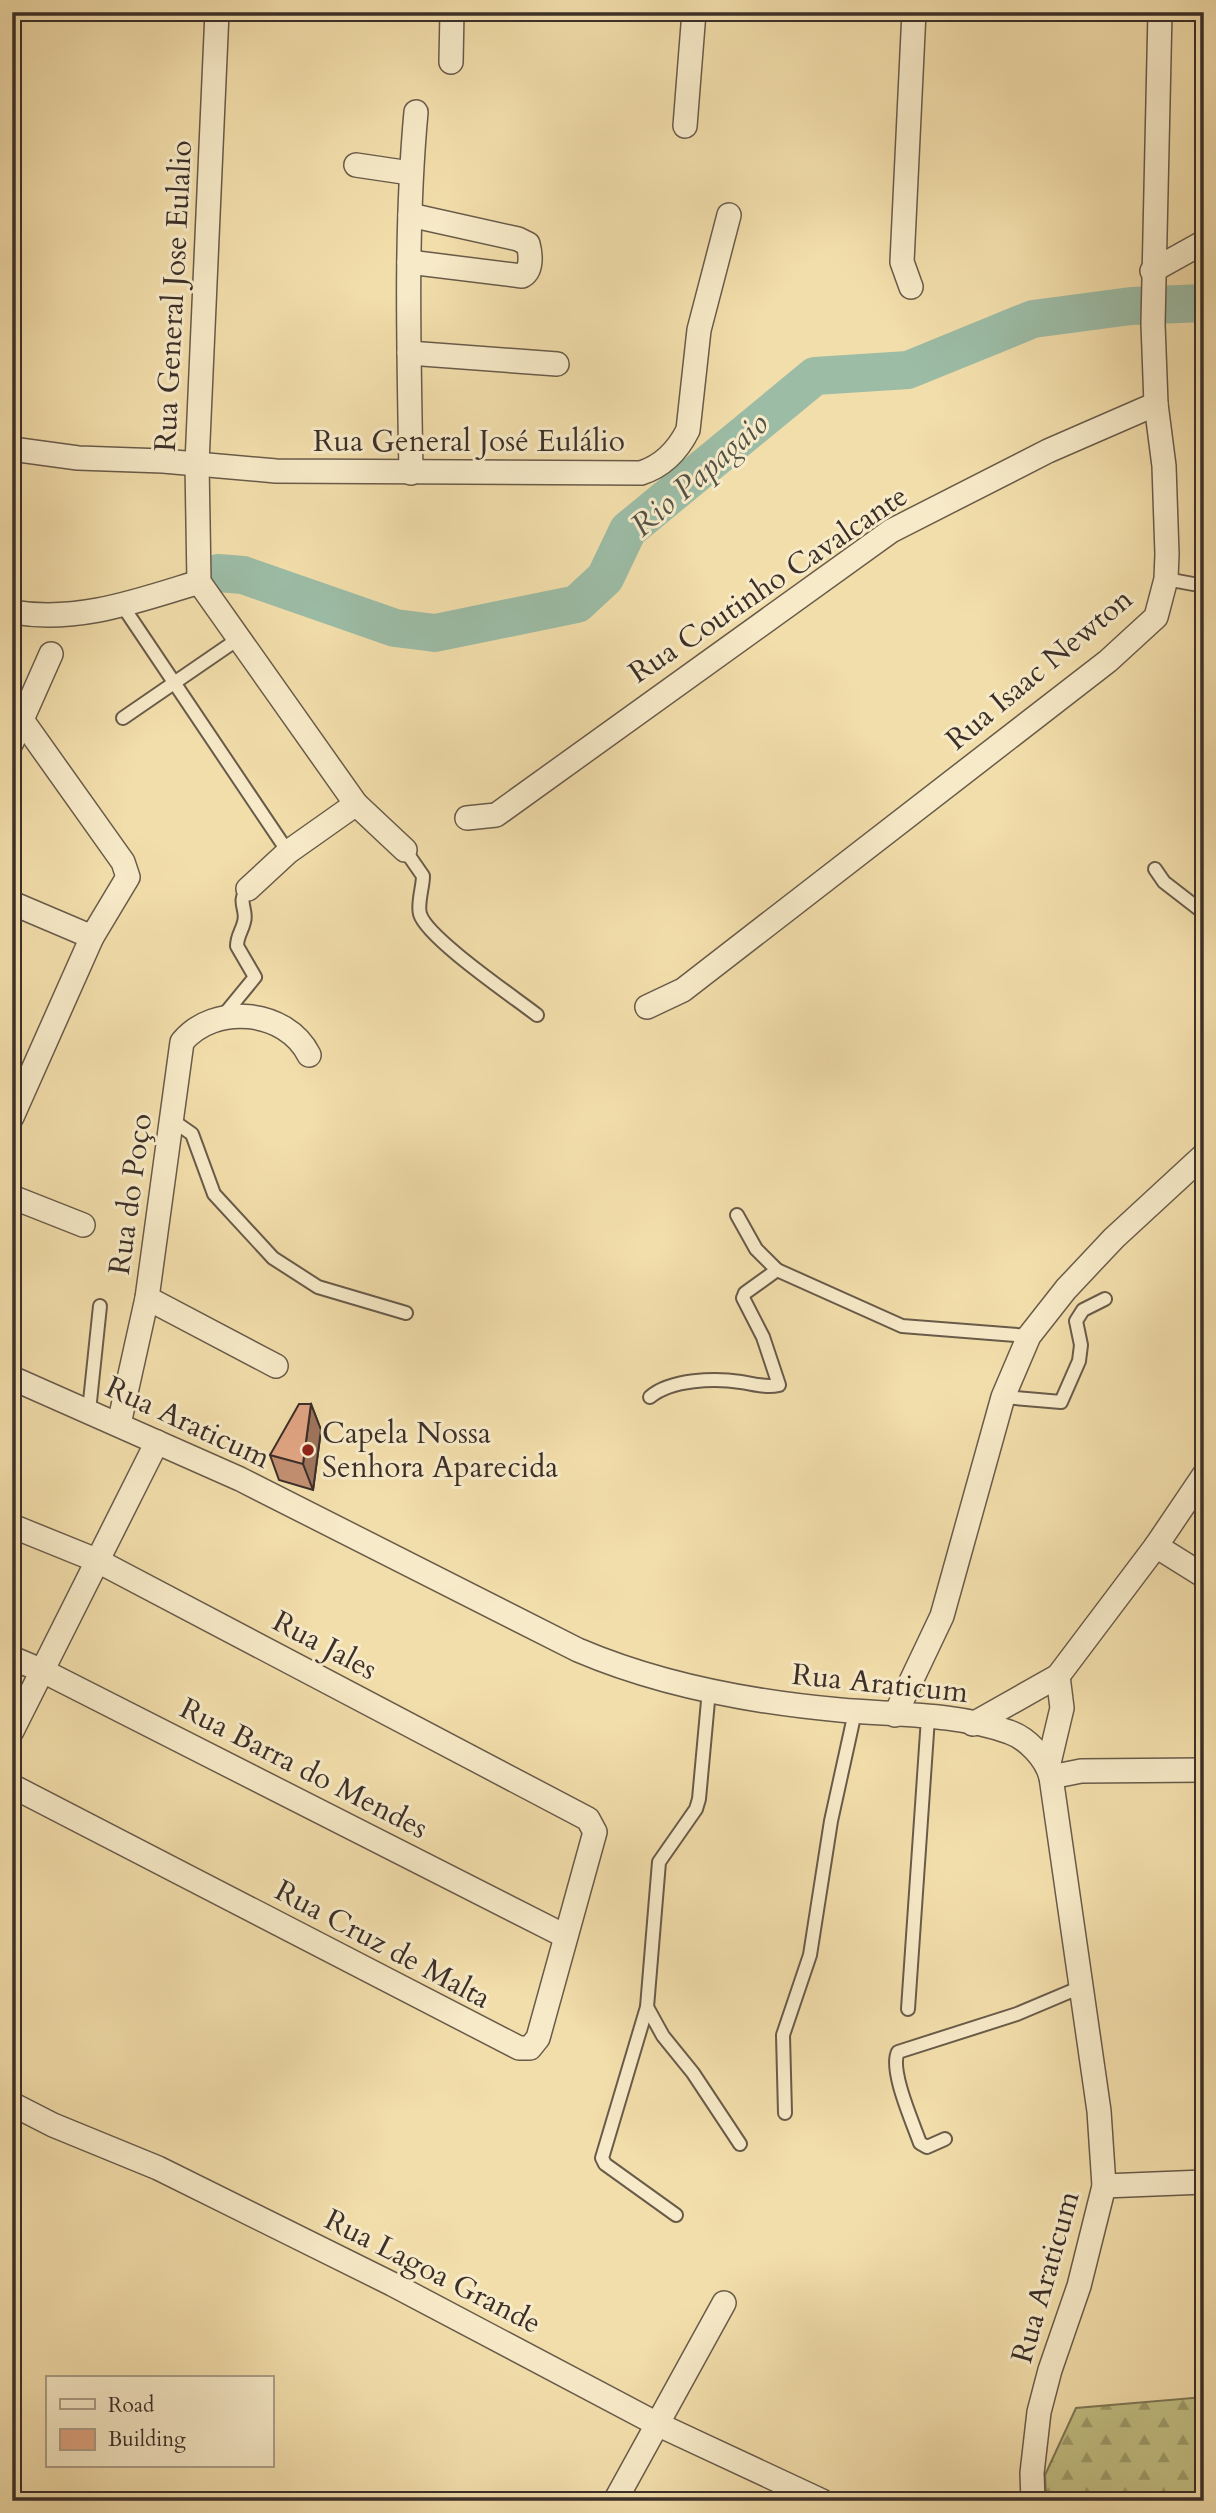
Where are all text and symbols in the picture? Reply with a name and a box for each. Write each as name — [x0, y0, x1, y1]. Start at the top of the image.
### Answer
street label: Rua General Jose Eulalio — [145, 139, 202, 453]
water label: Rio Papagaio — [621, 402, 778, 547]
street label: Rua General José Eulálio — [313, 421, 625, 462]
street label: Rua Coutinho Cavalcante — [621, 476, 916, 693]
street label: Rua Isaac Newton — [937, 579, 1141, 760]
street label: Rua do Poço — [99, 1111, 162, 1277]
street label: Rua Araticum — [99, 1366, 277, 1479]
place label: Capela Nossa Senhora Aparecida — [322, 1413, 558, 1488]
marker: Capela Nossa Senhora Aparecida — [300, 1442, 316, 1458]
street label: Rua Jales — [265, 1601, 384, 1690]
street label: Rua Araticum — [790, 1654, 971, 1713]
street label: Rua Barra do Mendes — [173, 1688, 435, 1849]
street label: Rua Cruz de Malta — [268, 1870, 498, 2019]
street label: Rua Araticum — [1001, 2186, 1090, 2368]
street label: Rua Lagoa Grande — [318, 2199, 548, 2344]
legend — [46, 2376, 273, 2468]
text: Road — [108, 2391, 154, 2420]
text: Building — [108, 2425, 186, 2454]

